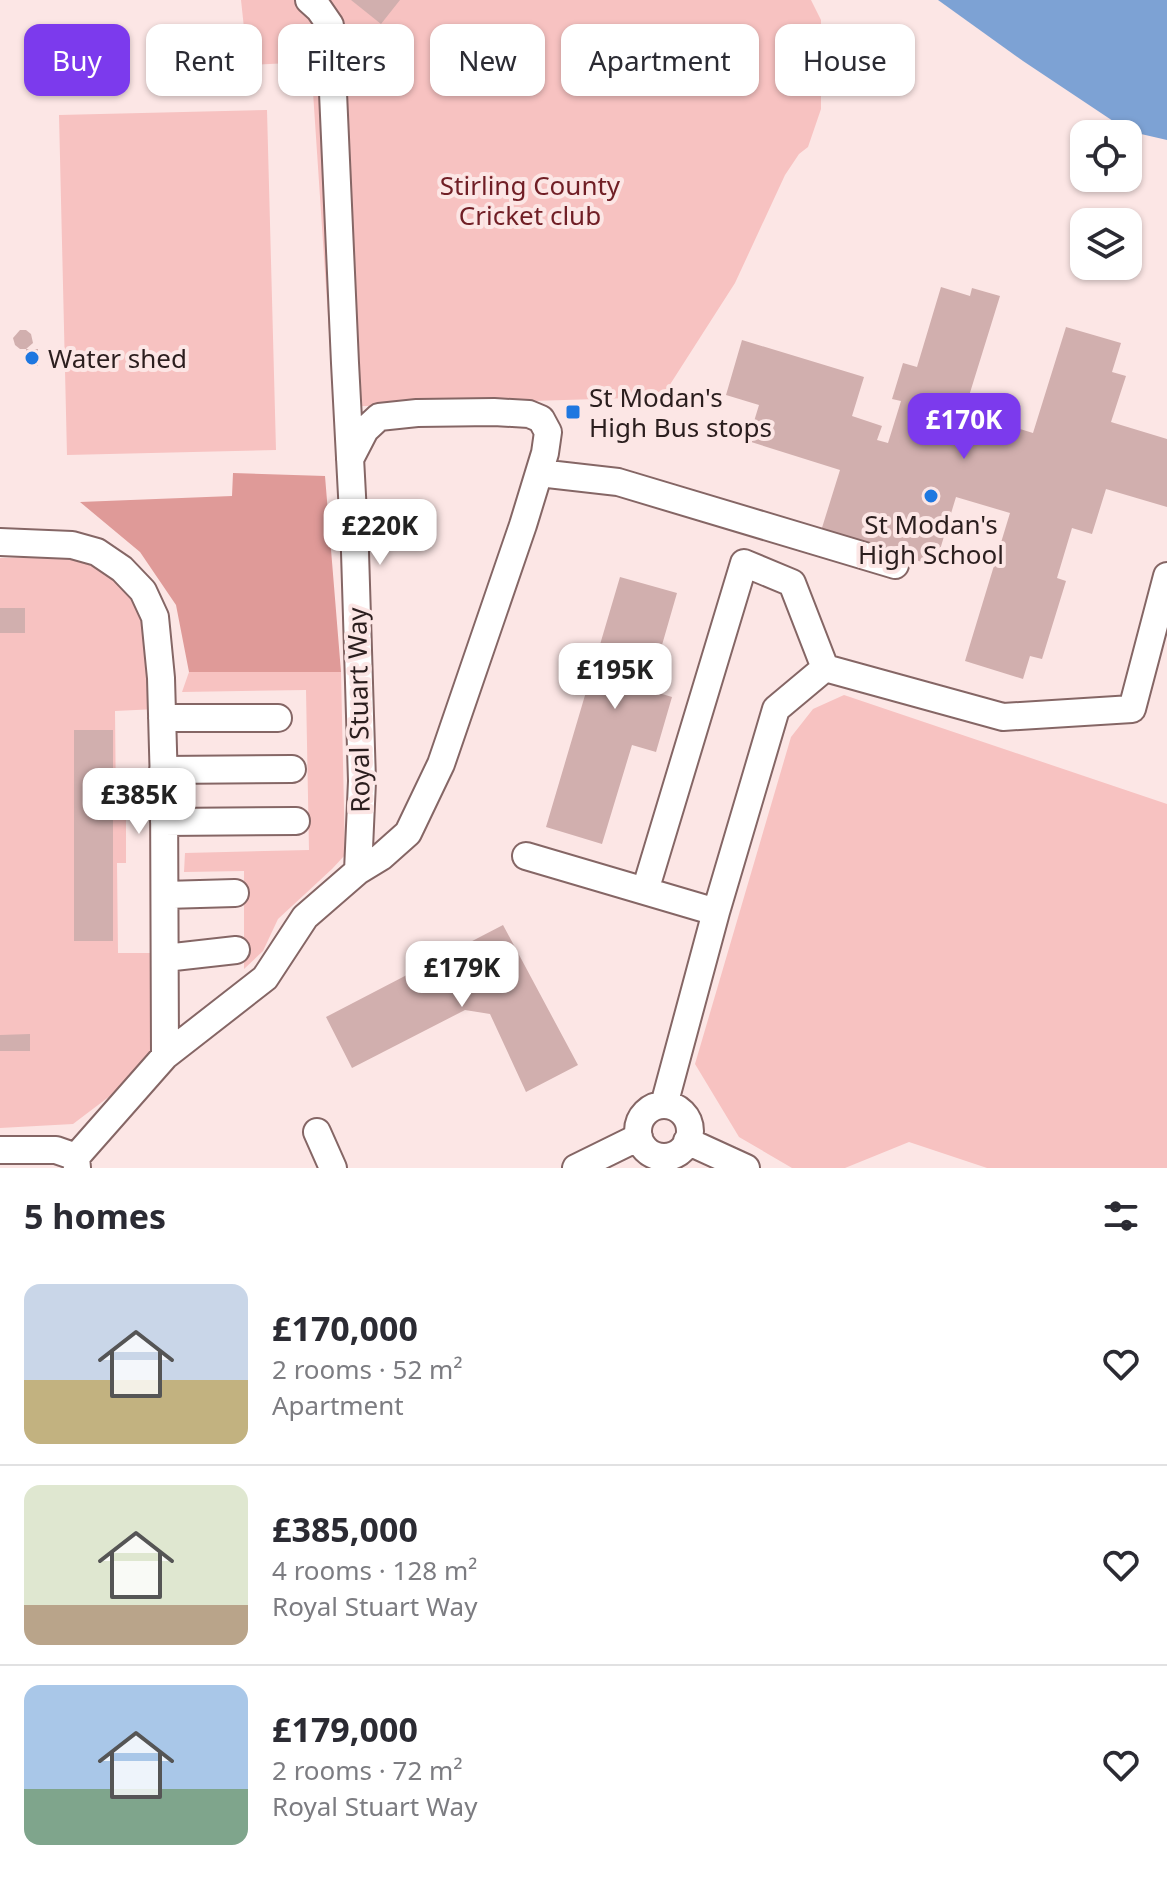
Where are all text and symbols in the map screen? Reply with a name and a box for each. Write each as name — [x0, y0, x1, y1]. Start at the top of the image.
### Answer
chip: Buy — [24, 24, 130, 96]
chip: Rent — [146, 24, 262, 96]
chip: Filters — [278, 24, 414, 96]
chip: New — [430, 24, 545, 96]
chip: Apartment — [561, 24, 759, 96]
chip: House — [775, 24, 915, 96]
map controls — [1070, 120, 1142, 280]
button: locate — [1070, 120, 1142, 192]
park label: Stirling County Cricket club — [440, 167, 621, 233]
button: layers — [1070, 208, 1142, 280]
place label: Water shed — [48, 340, 187, 376]
marker: Water shed — [23, 349, 41, 367]
place label: St Modan's High Bus stops — [589, 379, 772, 445]
pin: £170K — [908, 393, 1020, 461]
text: £170K — [926, 401, 1002, 437]
marker: St Modan's High Bus stops — [564, 403, 582, 421]
marker: St Modan's High School — [922, 487, 940, 505]
pin: £220K — [324, 499, 436, 567]
place label: St Modan's High School — [858, 506, 1004, 572]
text: £220K — [342, 507, 418, 543]
street label: Royal Stuart Way — [338, 606, 378, 813]
pin: £195K — [559, 643, 671, 711]
text: £195K — [577, 651, 653, 687]
pin: £385K — [83, 768, 195, 836]
text: £385K — [101, 776, 177, 812]
pin: £179K — [406, 941, 518, 1009]
text: £179K — [424, 949, 500, 985]
text: 5 homes — [24, 1193, 166, 1239]
icon: filters — [1099, 1194, 1143, 1238]
text: £170,000 — [272, 1305, 418, 1351]
icon: home — [88, 1316, 184, 1412]
icon: heart — [1099, 1342, 1143, 1386]
text: 2 rooms · 52 m² — [272, 1351, 462, 1387]
text: Apartment — [272, 1387, 404, 1423]
text: £385,000 — [272, 1506, 418, 1552]
icon: home — [88, 1517, 184, 1613]
icon: heart — [1099, 1543, 1143, 1587]
text: 4 rooms · 128 m² — [272, 1552, 477, 1588]
text: Royal Stuart Way — [272, 1588, 477, 1624]
text: £179,000 — [272, 1706, 418, 1752]
icon: home — [88, 1717, 184, 1813]
icon: heart — [1099, 1743, 1143, 1787]
text: 2 rooms · 72 m² — [272, 1752, 462, 1788]
text: Royal Stuart Way — [272, 1788, 477, 1824]

